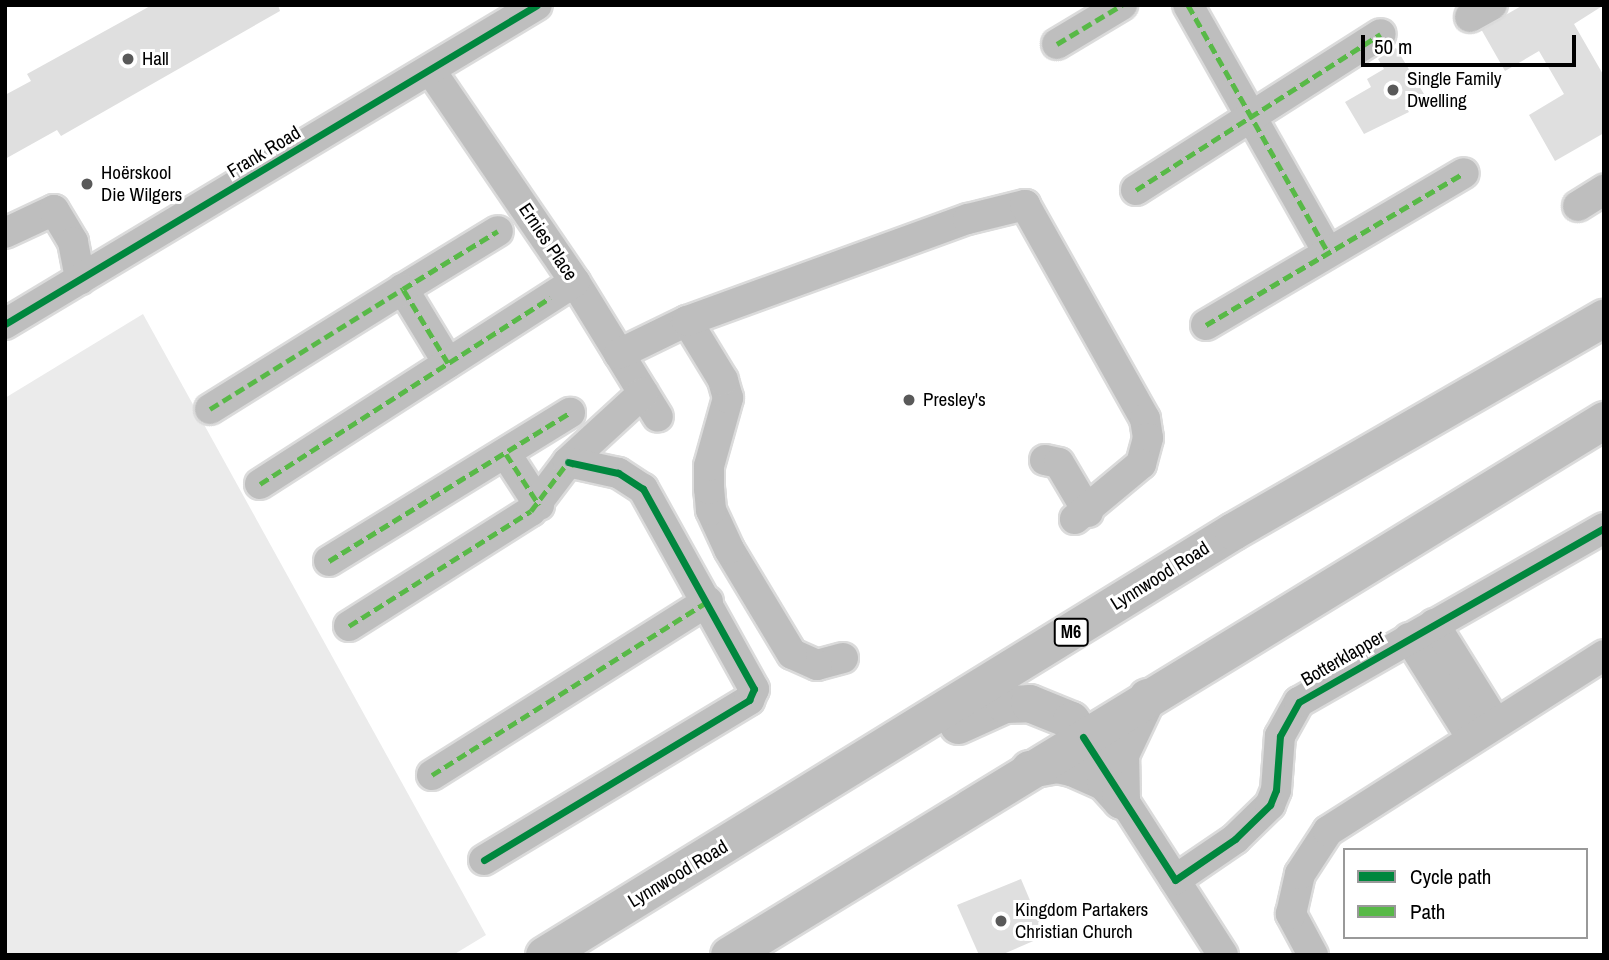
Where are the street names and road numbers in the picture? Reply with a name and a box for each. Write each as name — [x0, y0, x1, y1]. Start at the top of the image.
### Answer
street label: Frank Road — [223, 121, 305, 183]
street label: Ernies Place — [514, 199, 582, 285]
street label: Lynnwood Road — [1106, 537, 1214, 615]
road number: M6 — [1054, 618, 1088, 646]
street label: Botterklapper — [1297, 625, 1389, 691]
street label: Lynnwood Road — [624, 835, 732, 913]

